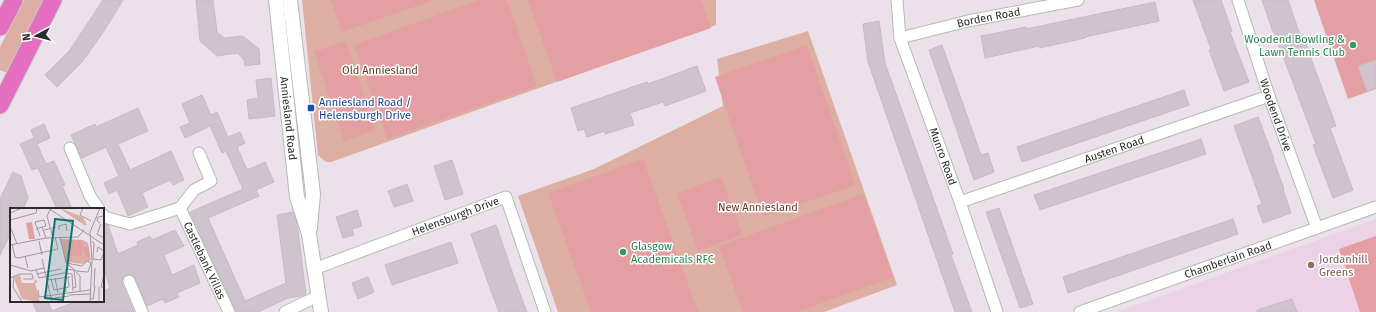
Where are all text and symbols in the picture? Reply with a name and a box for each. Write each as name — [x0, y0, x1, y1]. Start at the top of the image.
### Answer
street label: Borden Road — [956, 5, 1021, 31]
north arrow — [16, 16, 56, 56]
text: N — [20, 33, 33, 42]
place label: Woodend Bowling & Lawn Tennis Club — [1244, 33, 1345, 59]
marker: Woodend Bowling & Lawn Tennis Club — [1348, 40, 1358, 50]
park label: Old Anniesland — [342, 64, 418, 77]
street label: Anniesland Road — [277, 76, 299, 161]
street label: Woodend Drive — [1257, 77, 1295, 153]
place label: Anniesland Road / Helensburgh Drive — [319, 96, 412, 122]
marker: Anniesland Road / Helensburgh Drive — [306, 103, 316, 113]
street label: Munro Road — [926, 126, 959, 187]
street label: Austen Road — [1083, 133, 1146, 166]
street label: Helensburgh Drive — [410, 194, 501, 239]
park label: New Anniesland — [718, 201, 798, 214]
inset map — [10, 208, 104, 302]
street label: Castlebank Villas — [180, 220, 228, 302]
street label: Chamberlain Road — [1183, 239, 1274, 281]
place label: Glasgow Academicals RFC — [631, 240, 714, 266]
marker: Glasgow Academicals RFC — [618, 247, 628, 257]
place label: Jordanhill Greens — [1319, 253, 1368, 279]
marker: Jordanhill Greens — [1306, 260, 1316, 270]

